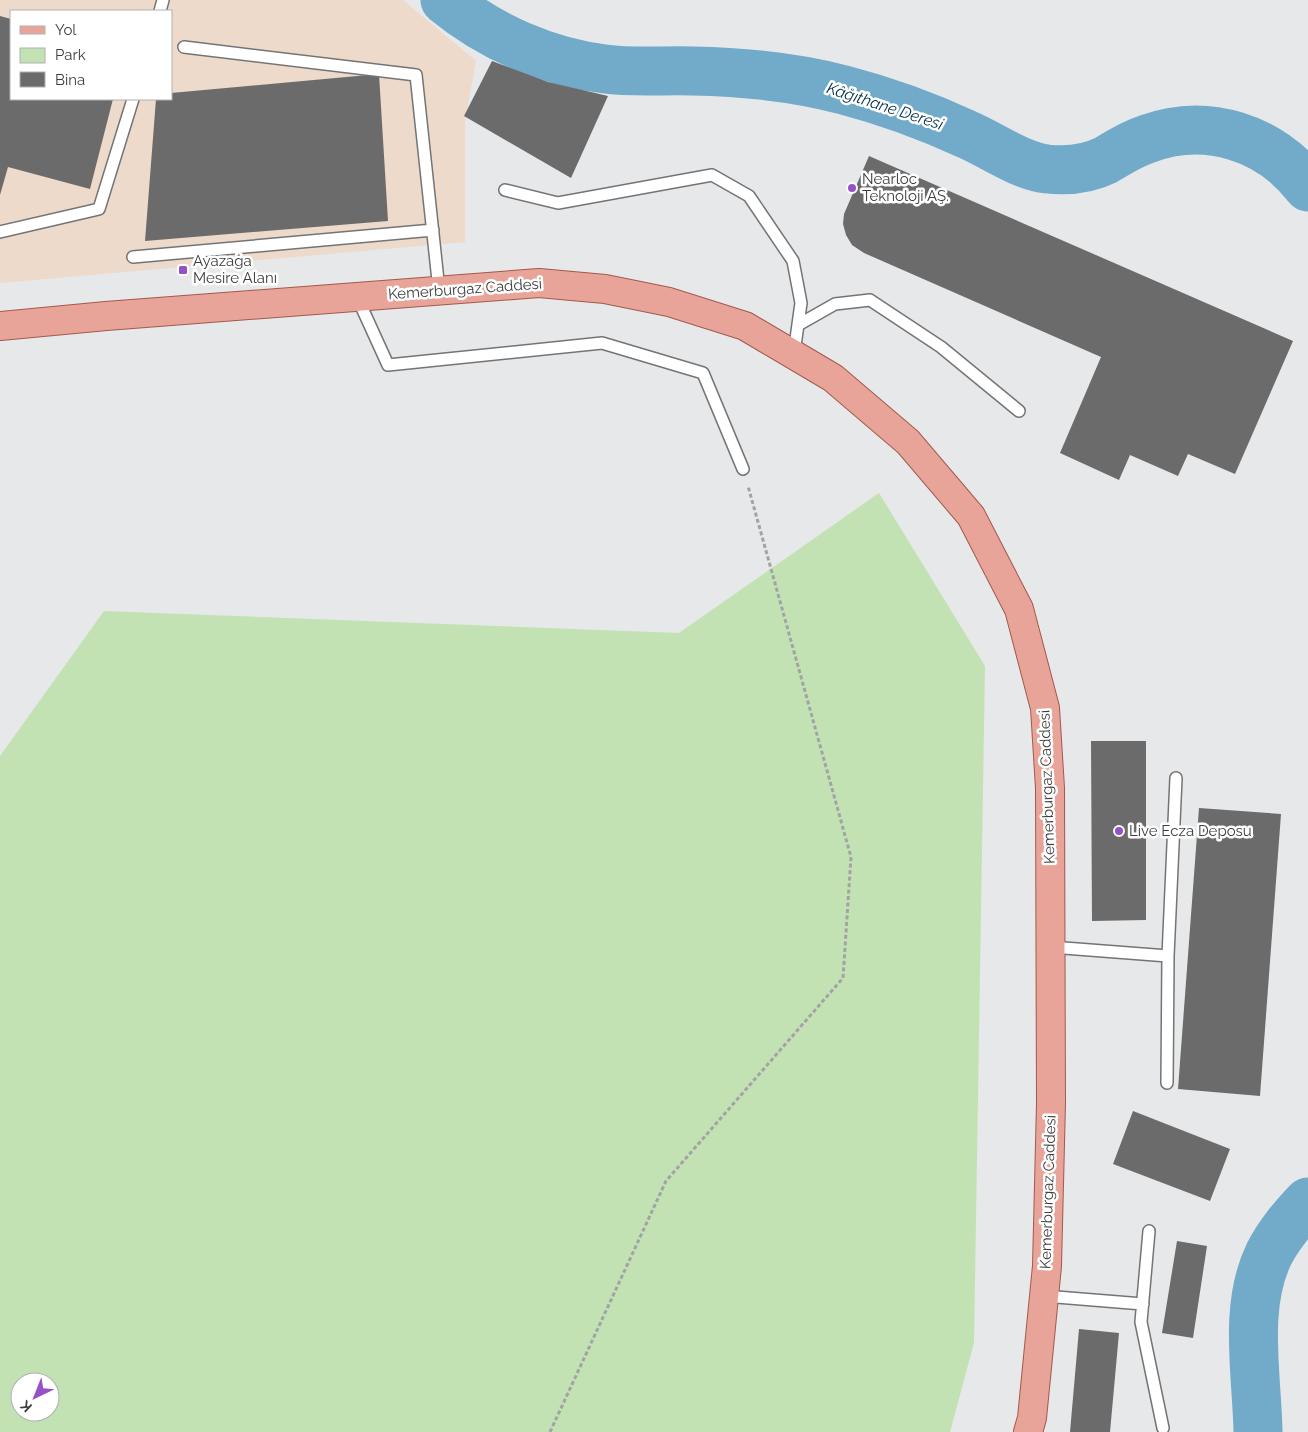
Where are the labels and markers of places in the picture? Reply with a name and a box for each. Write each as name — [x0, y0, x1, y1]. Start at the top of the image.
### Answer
place label: Nearloc Teknoloji AŞ. — [862, 170, 949, 205]
marker: Nearloc Teknoloji AŞ. — [846, 182, 858, 194]
place label: Ayazağa Mesire Alanı — [193, 252, 277, 287]
marker: Ayazağa Mesire Alanı — [177, 264, 189, 276]
place label: Live Ecza Deposu — [1129, 822, 1252, 840]
marker: Live Ecza Deposu — [1113, 825, 1125, 837]

